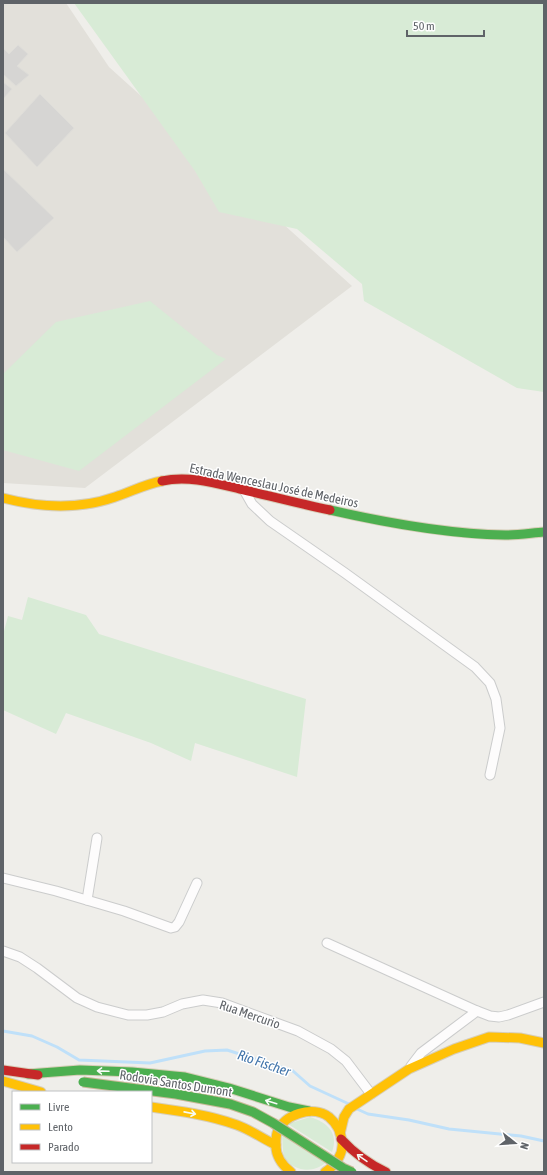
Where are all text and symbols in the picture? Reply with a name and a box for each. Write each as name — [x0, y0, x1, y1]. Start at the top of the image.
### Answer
scale bar — [407, 12, 484, 38]
text: 50 m — [413, 19, 435, 33]
street label: Estrada Wenceslau José de Medeiros — [188, 460, 360, 511]
street label: Rua Mercurio — [218, 997, 282, 1032]
water label: Rio Fischer — [235, 1046, 293, 1080]
one-way arrow — [97, 1067, 110, 1075]
street label: Rodovia Santos Dumont — [118, 1067, 234, 1100]
legend — [12, 1091, 152, 1163]
one-way arrow — [265, 1098, 278, 1105]
text: Livre — [48, 1100, 69, 1114]
one-way arrow — [183, 1109, 196, 1117]
text: Lento — [48, 1120, 73, 1134]
north arrow — [495, 1123, 535, 1163]
text: Parado — [48, 1140, 80, 1154]
text: N — [518, 1141, 531, 1151]
one-way arrow — [357, 1154, 368, 1162]

